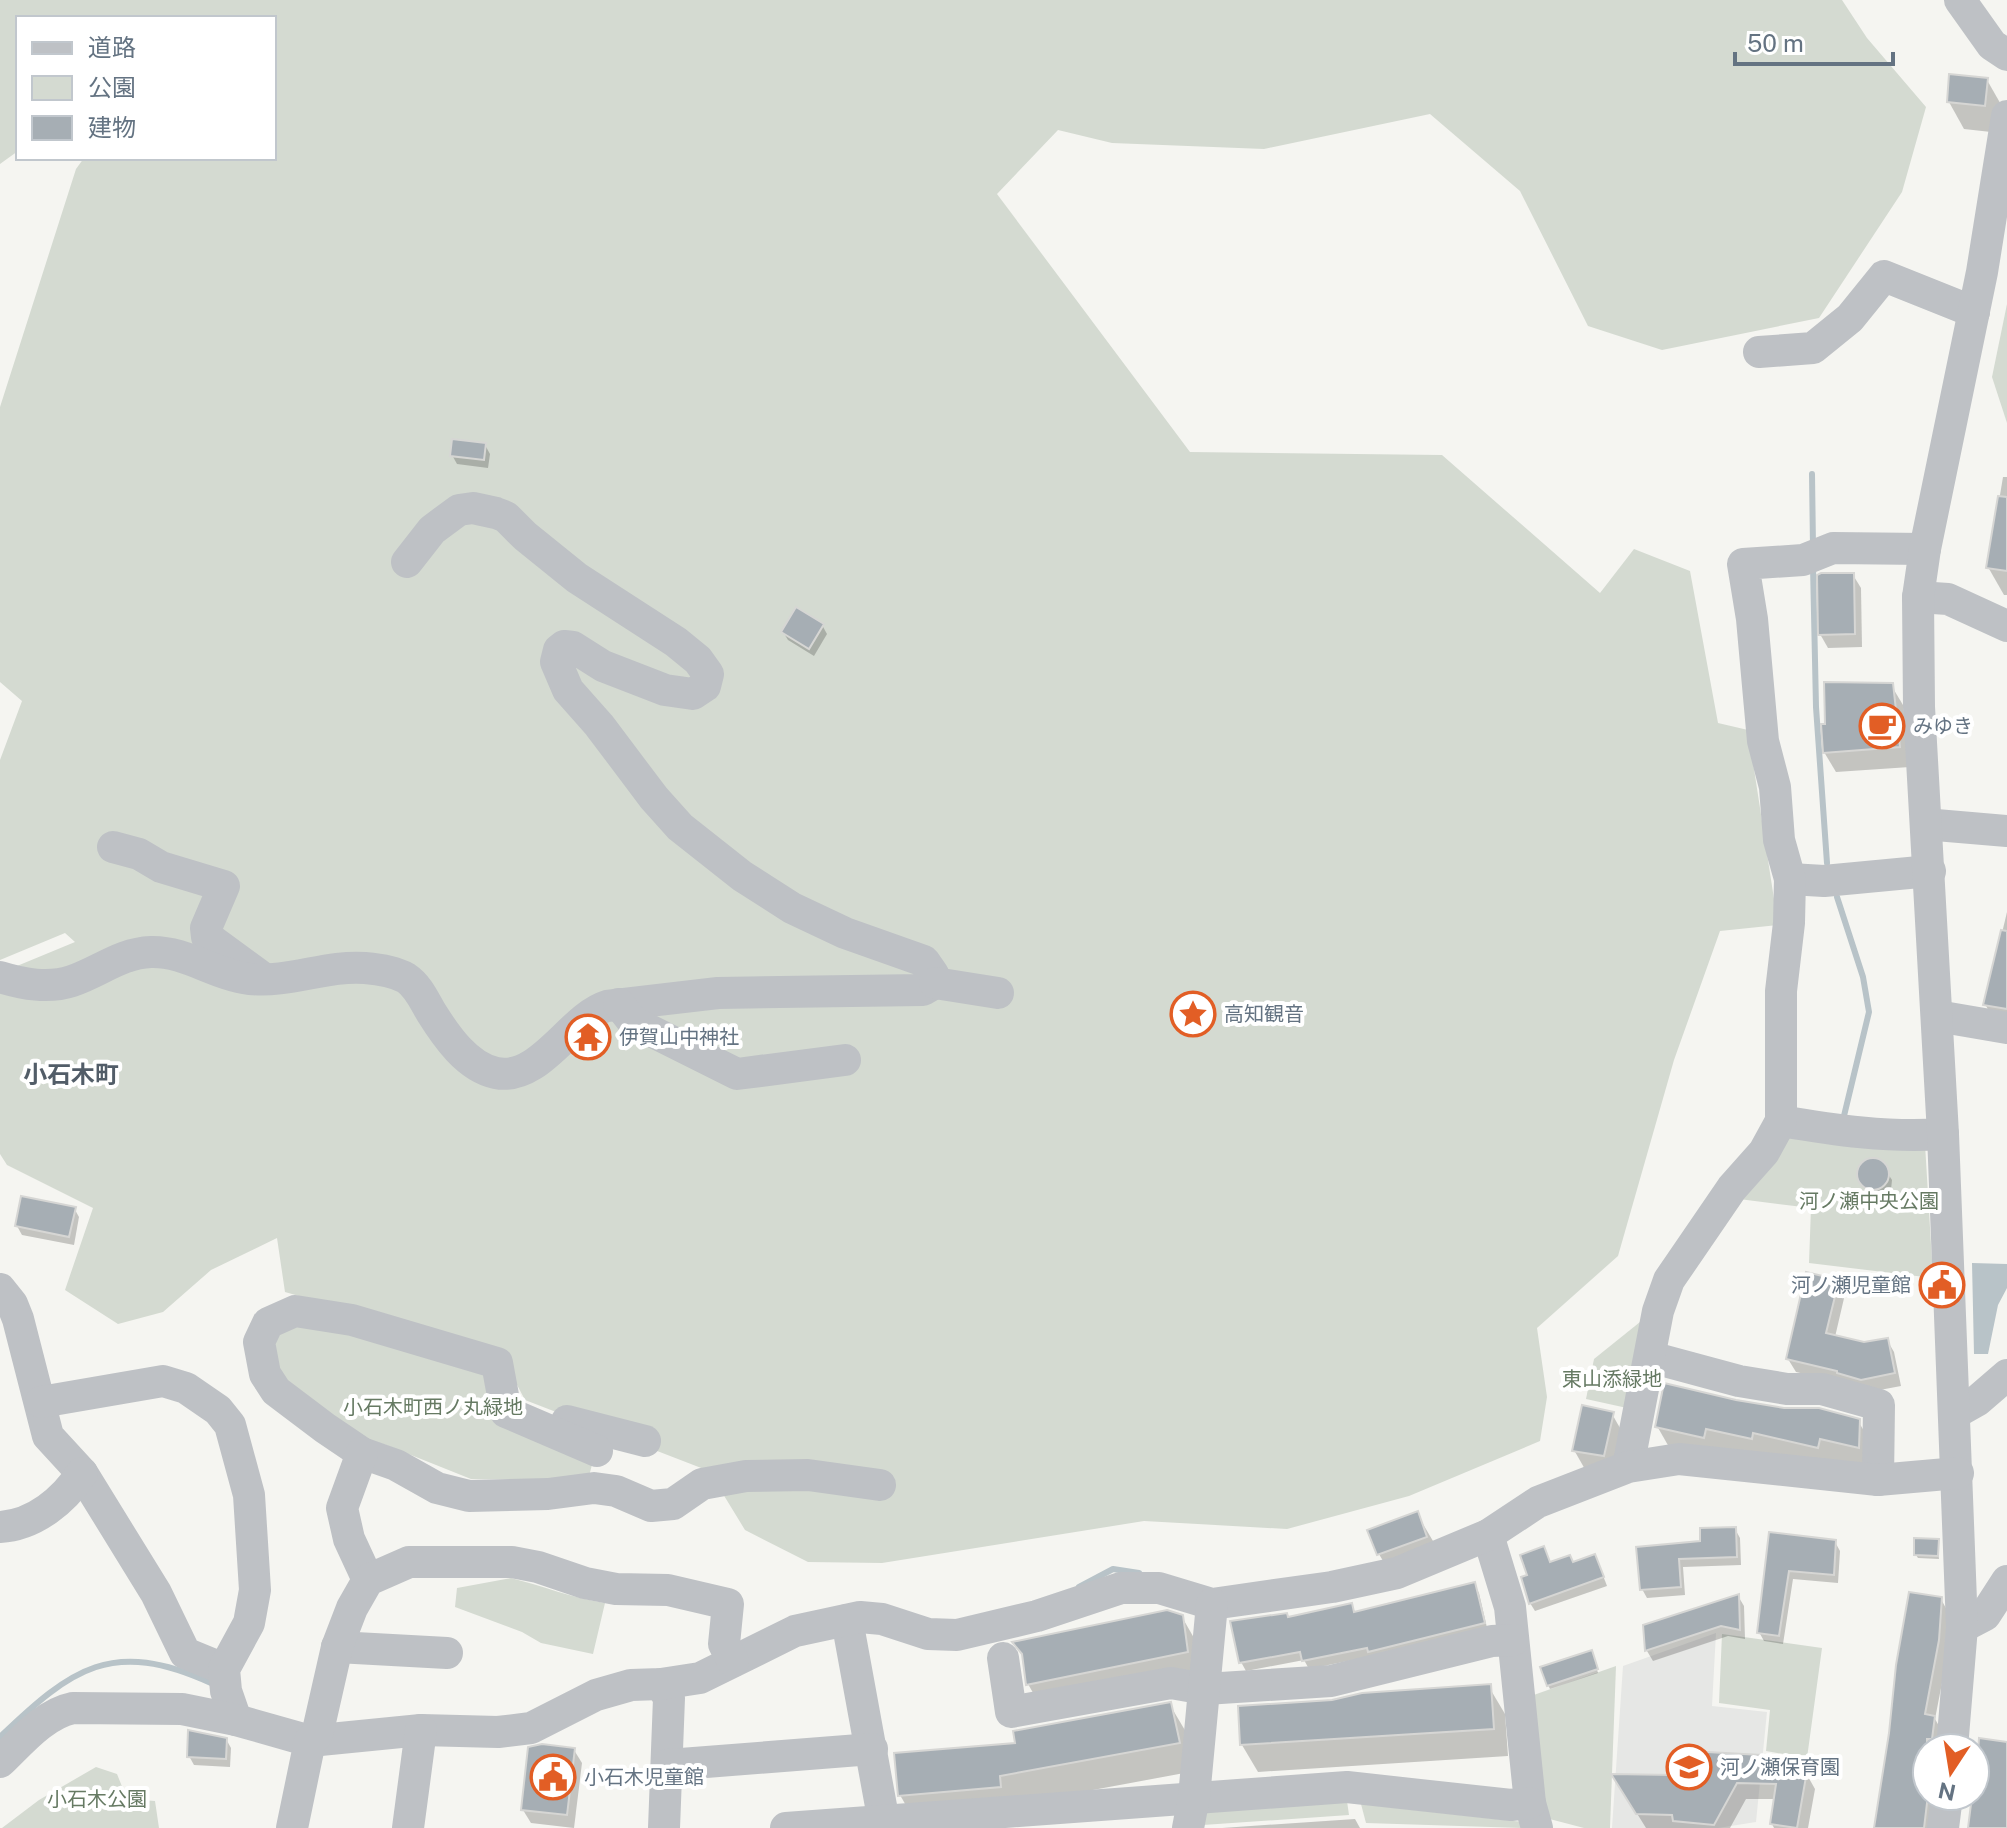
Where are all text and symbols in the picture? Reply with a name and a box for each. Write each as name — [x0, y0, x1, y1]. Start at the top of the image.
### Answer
legend — [16, 16, 276, 160]
scale bar — [1735, 16, 1893, 66]
text: 50 m — [1747, 29, 1804, 57]
text: 道路 — [88, 33, 136, 61]
text: 公園 — [88, 73, 136, 101]
text: 建物 — [88, 113, 136, 141]
cafe icon: みゆき — [1858, 702, 1906, 750]
place label: みゆき — [1913, 714, 1973, 738]
place icon: 高知観音 — [1169, 990, 1217, 1038]
place label: 高知観音 — [1224, 1002, 1304, 1026]
temple icon: 伊賀山中神社 — [564, 1013, 612, 1061]
place label: 伊賀山中神社 — [619, 1025, 739, 1049]
district label: 小石木町 — [23, 1060, 119, 1088]
park label: 河ノ瀬中央公園 — [1799, 1189, 1939, 1213]
public building icon: 河ノ瀬児童館 — [1918, 1261, 1966, 1309]
place label: 河ノ瀬児童館 — [1791, 1273, 1911, 1297]
park label: 東山添緑地 — [1562, 1367, 1662, 1391]
park label: 小石木町西ノ丸緑地 — [343, 1395, 523, 1419]
north arrow — [1911, 1732, 1991, 1812]
school or university icon: 河ノ瀬保育園 — [1665, 1743, 1713, 1791]
public building icon: 小石木児童館 — [529, 1753, 577, 1801]
place label: 河ノ瀬保育園 — [1720, 1755, 1840, 1779]
place label: 小石木児童館 — [584, 1765, 704, 1789]
text: N — [1936, 1777, 1958, 1806]
park label: 小石木公園 — [47, 1787, 147, 1811]

